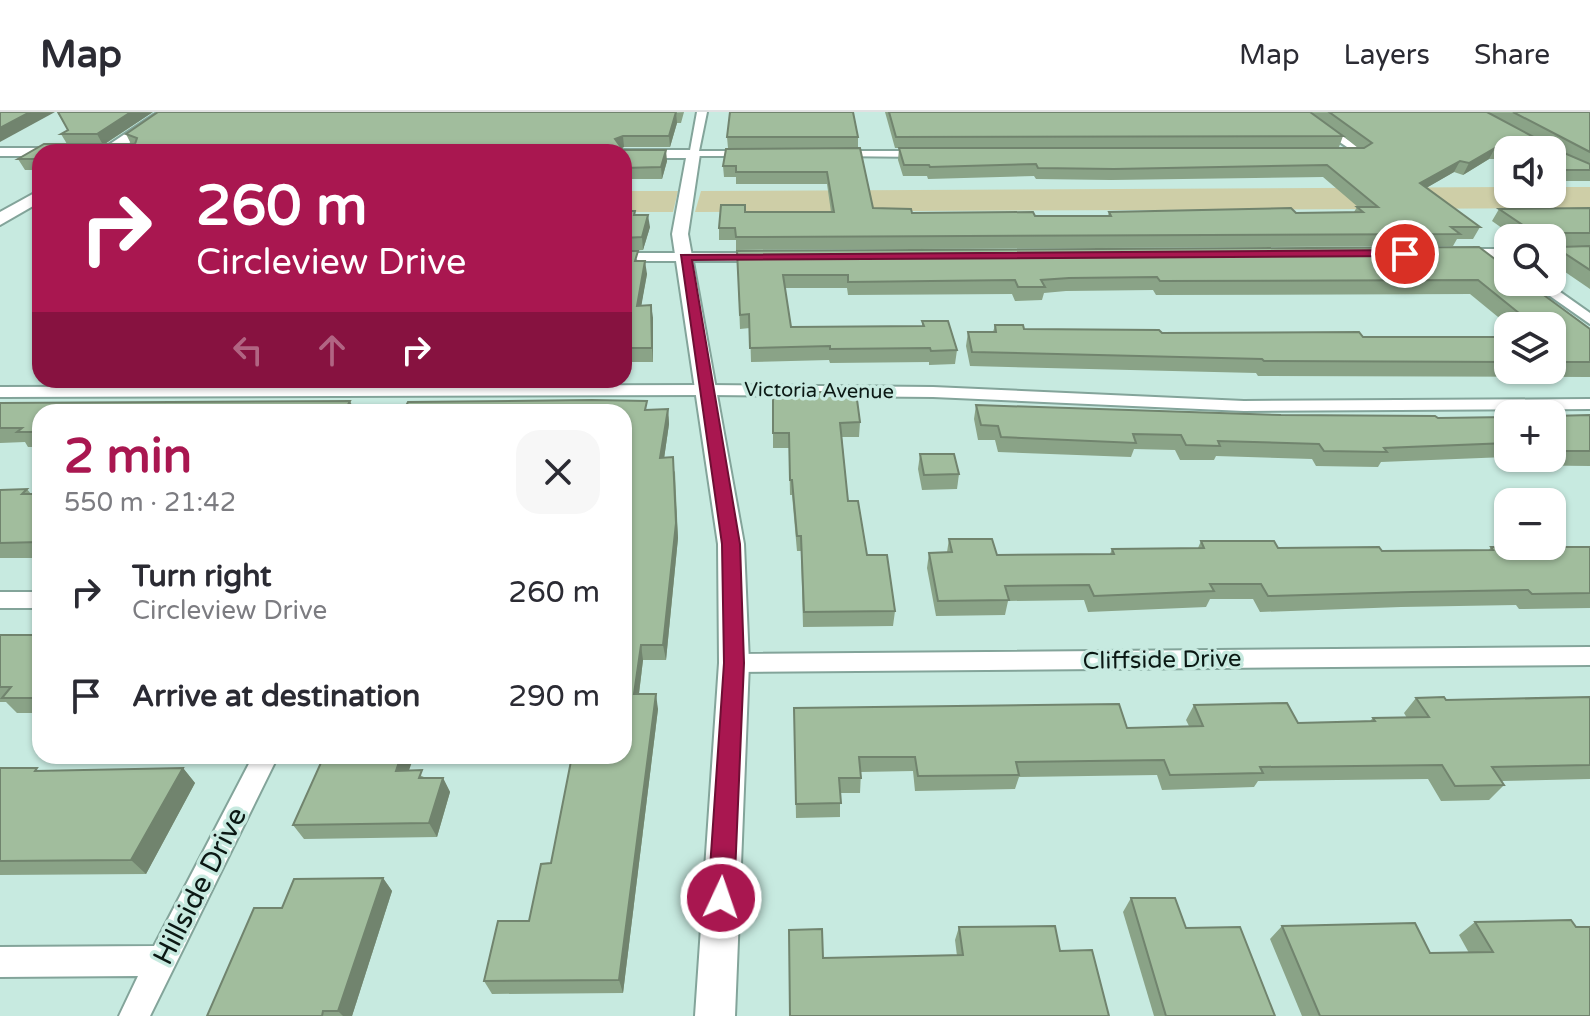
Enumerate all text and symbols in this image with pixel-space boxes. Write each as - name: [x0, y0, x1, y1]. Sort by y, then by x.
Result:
- text: Map: [40, 32, 122, 78]
- text: Map: [1239, 38, 1300, 72]
- text: Layers: [1344, 38, 1430, 72]
- text: Share: [1474, 38, 1550, 72]
- map controls: [1494, 136, 1566, 560]
- button: sound: [1494, 136, 1566, 208]
- text: 260 m: [196, 173, 367, 240]
- icon: right: [64, 176, 168, 280]
- pin: [1371, 220, 1439, 288]
- button: search: [1494, 224, 1566, 296]
- icon: arrive: [1383, 232, 1427, 276]
- text: Circleview Drive: [196, 241, 466, 284]
- button: layers: [1494, 312, 1566, 384]
- icon: left: [226, 328, 270, 372]
- icon: ahead: [310, 328, 354, 372]
- icon: right: [394, 328, 438, 372]
- street label: Victoria Avenue: [744, 378, 894, 404]
- button: +: [1494, 400, 1566, 472]
- text: 2 min: [64, 428, 192, 486]
- button: close: [516, 430, 600, 514]
- text: 550 m · 21:42: [64, 487, 236, 518]
- button: −: [1494, 488, 1566, 560]
- text: Turn right: [132, 558, 272, 595]
- icon: right: [64, 570, 108, 614]
- text: 260 m: [508, 574, 600, 611]
- text: Circleview Drive: [132, 595, 327, 626]
- street label: Cliffside Drive: [1082, 644, 1242, 676]
- icon: arrive: [64, 674, 108, 718]
- text: Arrive at destination: [132, 678, 420, 715]
- text: 290 m: [508, 678, 600, 715]
- street label: Hillside Drive: [146, 802, 254, 970]
- position arrow: [679, 856, 763, 940]

